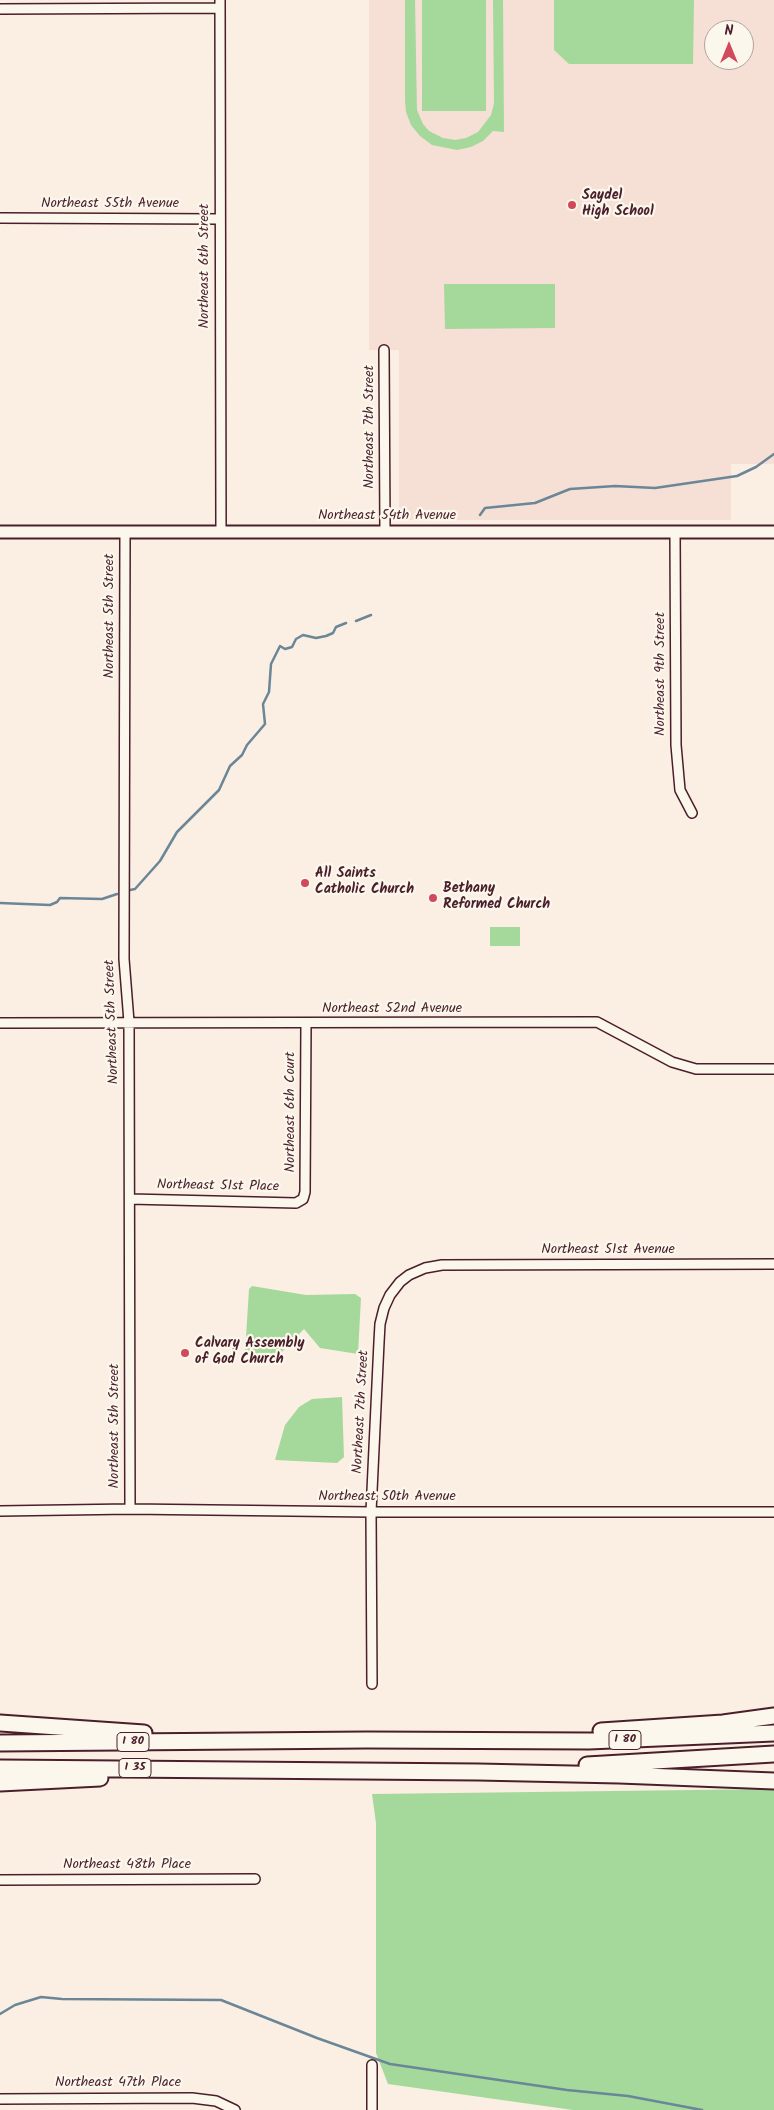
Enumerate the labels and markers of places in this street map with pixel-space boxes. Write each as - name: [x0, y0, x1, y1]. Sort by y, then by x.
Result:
- place label: Saydel High School: [582, 189, 654, 222]
- marker: Saydel High School: [566, 199, 578, 211]
- place label: All Saints Catholic Church: [315, 867, 414, 900]
- marker: All Saints Catholic Church: [299, 877, 311, 889]
- place label: Bethany Reformed Church: [443, 882, 550, 914]
- marker: Bethany Reformed Church: [427, 892, 439, 904]
- place label: Calvary Assembly of God Church: [195, 1337, 304, 1370]
- marker: Calvary Assembly of God Church: [179, 1347, 191, 1359]

